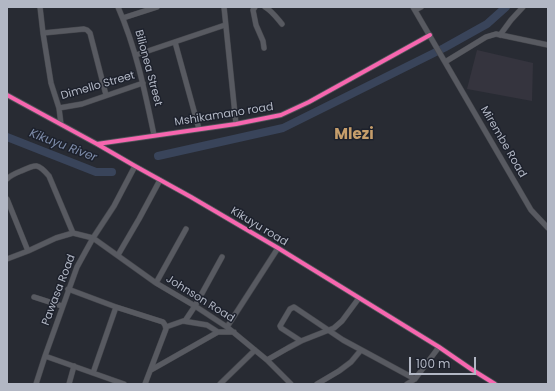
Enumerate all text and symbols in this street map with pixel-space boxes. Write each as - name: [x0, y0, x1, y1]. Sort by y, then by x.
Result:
- street label: Bilionea Street: [131, 28, 165, 108]
- street label: Dimello Street: [60, 69, 136, 103]
- street label: Mshikamano road: [174, 101, 274, 129]
- street label: Mirembe Road: [477, 104, 529, 180]
- district label: Mlezi: [334, 126, 374, 144]
- water label: Kikuyu River: [27, 127, 99, 165]
- street label: Kikuyu road: [228, 205, 290, 249]
- street label: Pawasa Road: [39, 253, 79, 327]
- street label: Johnson Road: [163, 273, 237, 325]
- scale bar: [411, 349, 478, 375]
- text: 100 m: [416, 355, 450, 372]

